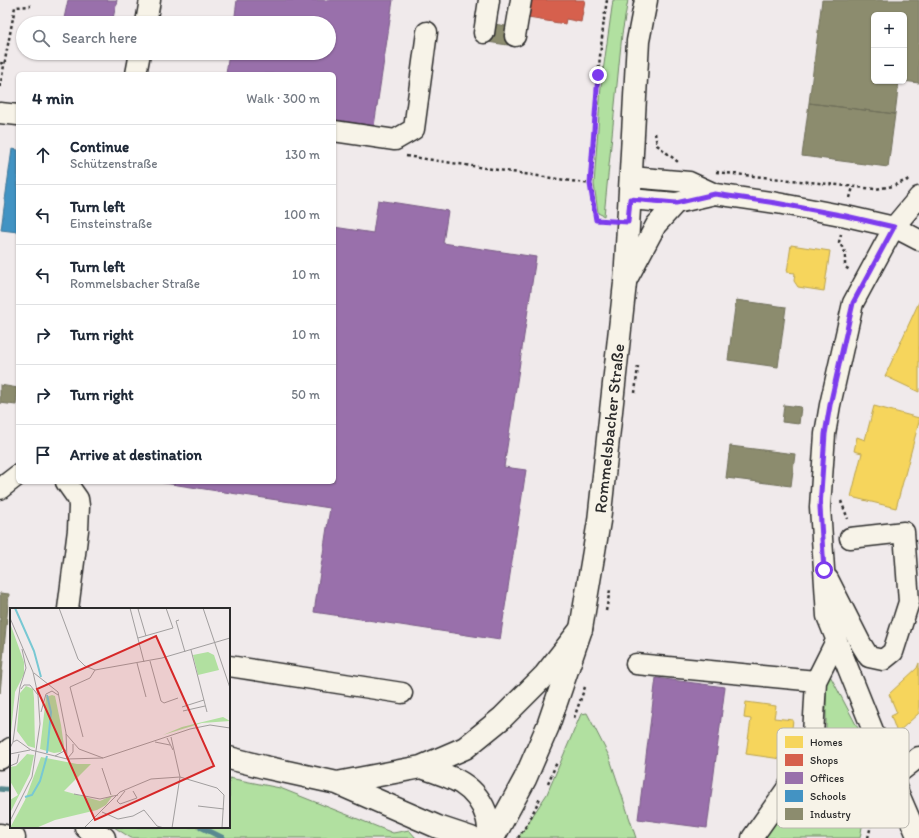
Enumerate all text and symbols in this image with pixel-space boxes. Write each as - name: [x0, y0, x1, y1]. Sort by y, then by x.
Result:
- map controls: [871, 12, 907, 84]
- button: +: [871, 12, 907, 48]
- search box: [16, 16, 336, 60]
- icon: search: [30, 27, 52, 49]
- text: Search here: [62, 29, 137, 47]
- button: −: [871, 48, 907, 84]
- route end: [589, 66, 607, 84]
- text: 4 min: [32, 88, 74, 108]
- text: Walk · 300 m: [246, 91, 320, 106]
- text: Continue: [70, 138, 129, 156]
- icon: ahead: [32, 144, 54, 166]
- text: 130 m: [285, 147, 320, 162]
- text: Schützenstraße: [70, 156, 158, 171]
- text: Turn left: [70, 198, 125, 216]
- icon: left: [32, 204, 54, 226]
- text: 100 m: [284, 207, 320, 222]
- text: Einsteinstraße: [70, 216, 152, 231]
- text: Turn left: [70, 258, 125, 276]
- icon: left: [32, 264, 54, 286]
- text: 10 m: [292, 267, 320, 282]
- text: Rommelsbacher Straße: [70, 276, 200, 291]
- icon: right: [32, 324, 54, 346]
- text: Turn right: [70, 326, 134, 344]
- text: 10 m: [292, 327, 320, 342]
- street label: Rommelsbacher Straße: [590, 343, 628, 514]
- icon: right: [32, 384, 54, 406]
- text: Turn right: [70, 386, 134, 404]
- text: 50 m: [291, 387, 320, 402]
- icon: arrive: [32, 444, 54, 466]
- text: Arrive at destination: [70, 446, 202, 464]
- route start: [815, 561, 833, 579]
- inset map: [10, 608, 230, 828]
- legend: [777, 728, 909, 828]
- text: Homes: [810, 736, 843, 749]
- text: Shops: [810, 754, 838, 767]
- text: Offices: [810, 772, 844, 785]
- text: Schools: [810, 790, 846, 803]
- text: Industry: [810, 808, 852, 821]

